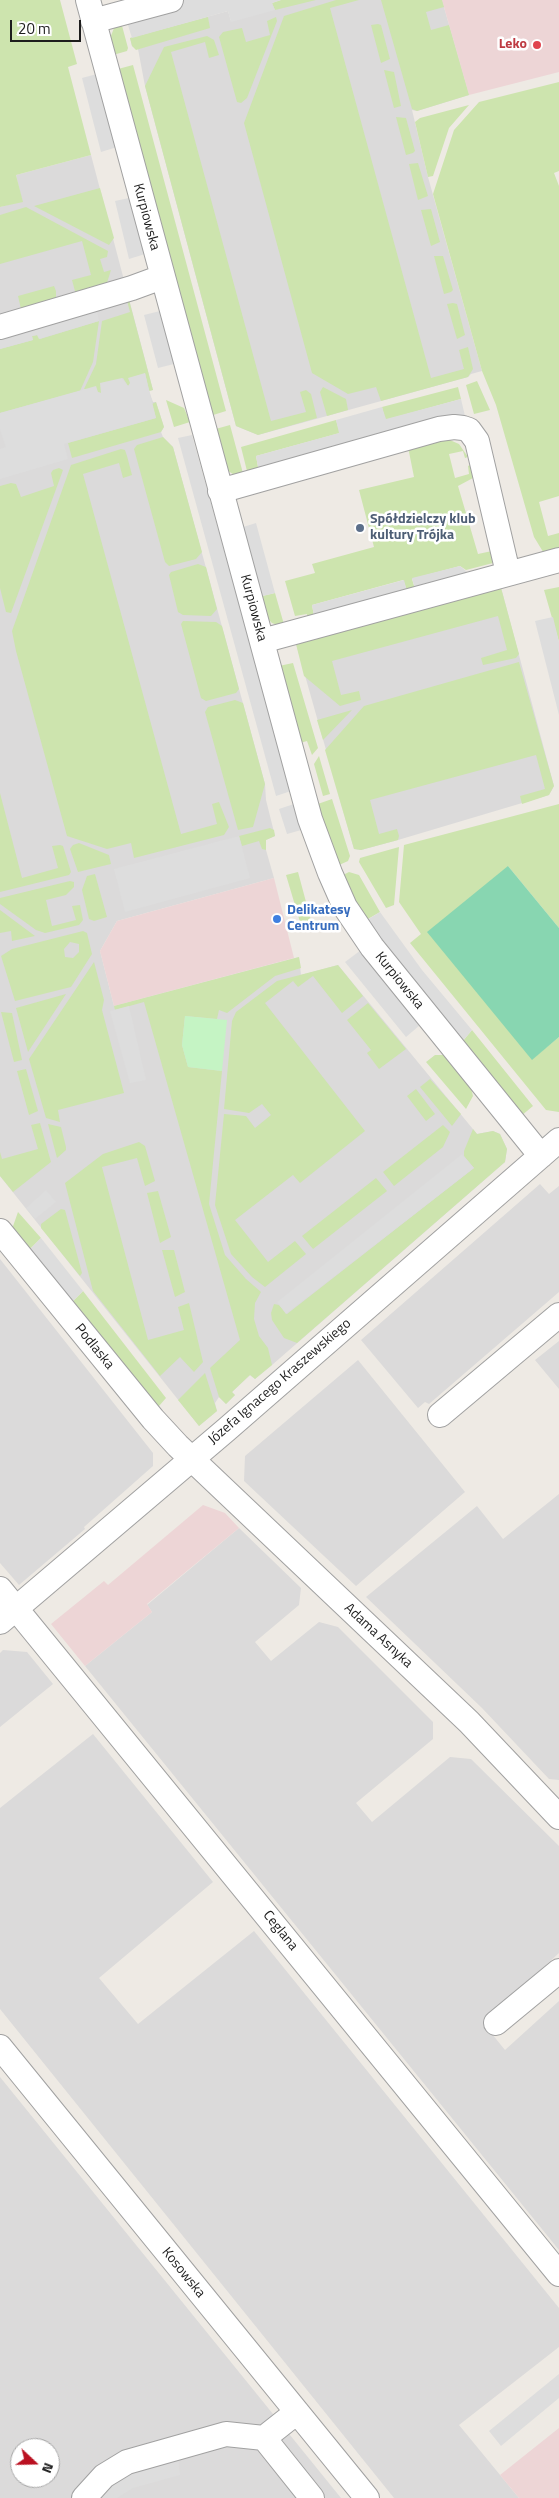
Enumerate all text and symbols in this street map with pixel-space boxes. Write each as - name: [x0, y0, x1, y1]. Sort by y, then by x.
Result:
- scale bar: [12, 10, 84, 42]
- text: 20 m: [18, 17, 51, 40]
- place label: Leko: [499, 37, 527, 53]
- marker: Leko: [531, 39, 543, 51]
- street label: Kurpiowska: [129, 182, 163, 252]
- place label: Spółdzielczy klub kultury Trójka: [370, 512, 476, 544]
- marker: Spółdzielczy klub kultury Trójka: [354, 522, 366, 534]
- street label: Kurpiowska: [236, 573, 270, 643]
- place label: Delikatesy Centrum: [287, 903, 351, 936]
- marker: Delikatesy Centrum: [271, 913, 283, 925]
- street label: Kurpiowska: [371, 949, 427, 1013]
- street label: Józefa Ignacego Kraszewskiego: [205, 1315, 355, 1449]
- street label: Podlaska: [71, 1321, 117, 1373]
- street label: Adama Asnyka: [340, 1600, 416, 1672]
- street label: Ceglana: [259, 1908, 301, 1954]
- street label: Kosowska: [158, 2244, 208, 2302]
- north arrow: [10, 2438, 60, 2488]
- text: N: [37, 2460, 60, 2476]

